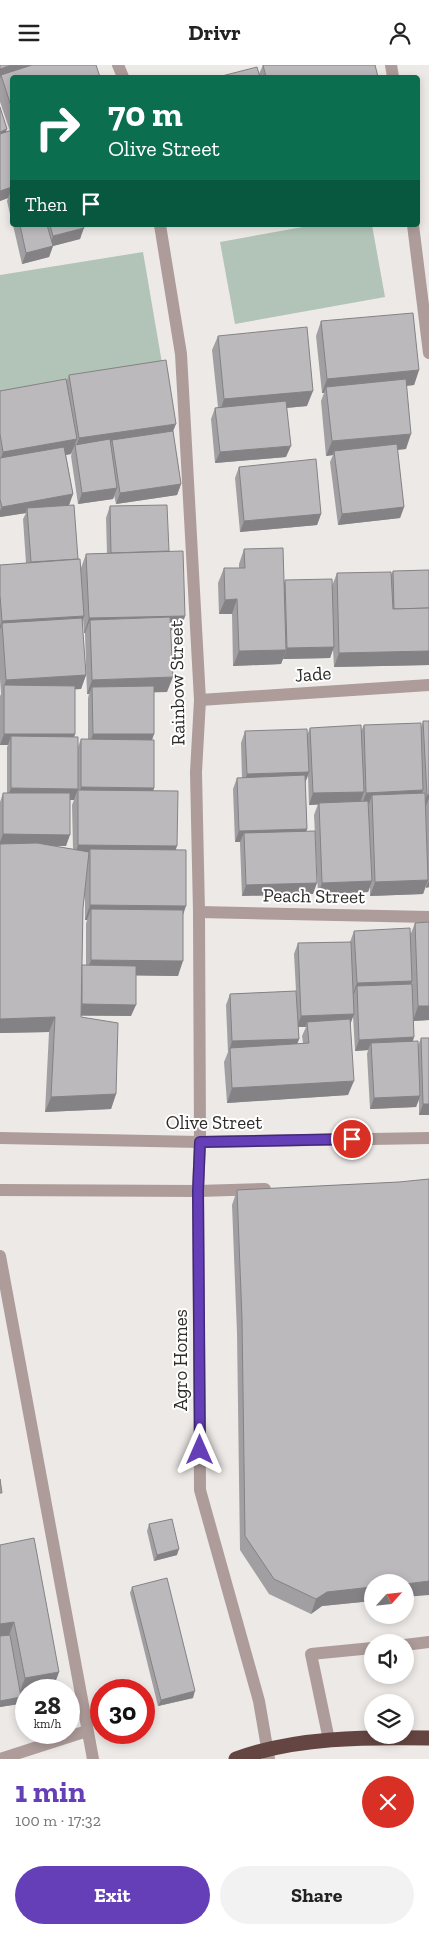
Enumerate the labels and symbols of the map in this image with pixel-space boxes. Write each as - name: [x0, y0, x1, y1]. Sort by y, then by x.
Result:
- street label: Rainbow Street: [164, 620, 190, 746]
- street label: Jade: [294, 661, 332, 687]
- street label: Peach Street: [263, 884, 365, 908]
- street label: Olive Street: [166, 1111, 262, 1134]
- pin: [331, 1118, 373, 1160]
- street label: Agro Homes: [169, 1309, 192, 1411]
- position arrow: [173, 1423, 225, 1475]
- north arrow: [364, 1574, 414, 1624]
- speed limit sign: 30: [90, 1679, 155, 1744]

